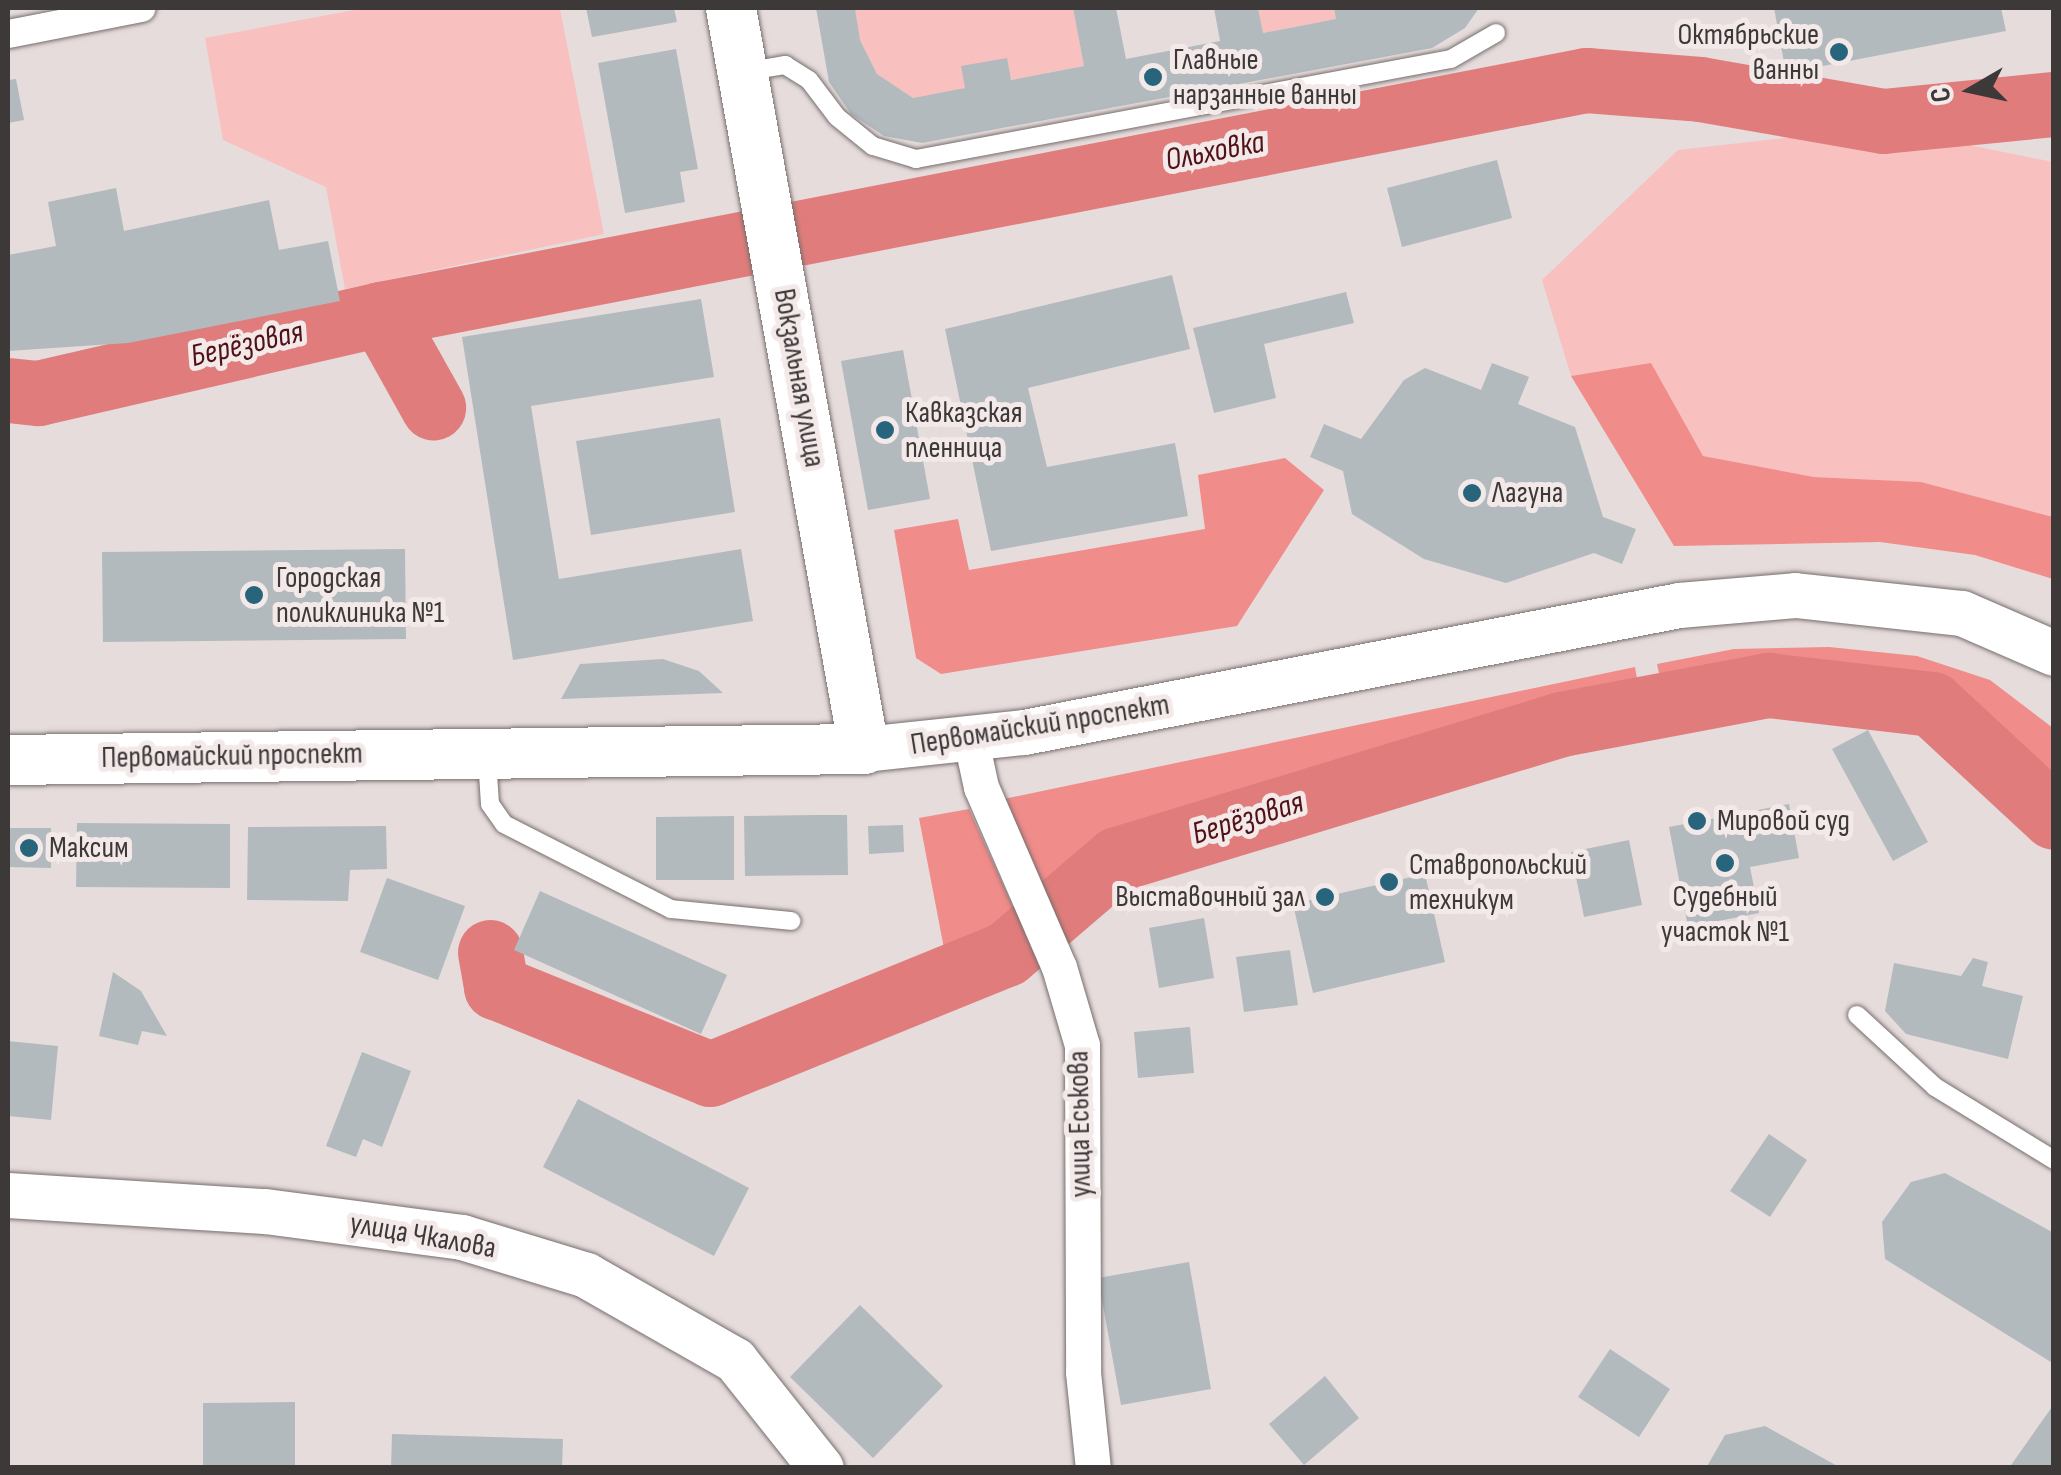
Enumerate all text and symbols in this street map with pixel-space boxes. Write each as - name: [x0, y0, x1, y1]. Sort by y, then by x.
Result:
- place label: Октябрьские ванны: [1678, 17, 1819, 88]
- north arrow: [1921, 40, 2021, 140]
- marker: Октябрьские ванны: [1828, 41, 1850, 63]
- place label: Главные нарзанные ванны: [1173, 42, 1357, 112]
- marker: Главные нарзанные ванны: [1142, 66, 1164, 88]
- text: С: [1923, 85, 1958, 104]
- water label: Ольховка: [1162, 124, 1268, 180]
- street label: Вокзальная улица: [766, 286, 832, 470]
- water label: Берёзовая: [187, 313, 307, 377]
- place label: Кавказская пленница: [905, 395, 1023, 466]
- marker: Кавказская пленница: [874, 419, 896, 441]
- place label: Лагуна: [1492, 475, 1563, 511]
- marker: Лагуна: [1461, 482, 1483, 504]
- place label: Городская поликлиника №1: [276, 560, 444, 630]
- marker: Городская поликлиника №1: [241, 582, 267, 608]
- street label: Первомайский проспект: [908, 687, 1172, 763]
- street label: Первомайский проспект: [101, 736, 363, 776]
- water label: Берёзовая: [1188, 784, 1308, 854]
- place label: Мировой суд: [1717, 803, 1850, 839]
- marker: Мировой суд: [1686, 810, 1708, 832]
- place label: Максим: [49, 830, 129, 866]
- marker: Максим: [18, 837, 40, 859]
- place label: Ставропольский техникум: [1409, 847, 1587, 918]
- marker: Судебный участок №1: [1714, 852, 1736, 874]
- marker: Ставропольский техникум: [1378, 871, 1400, 893]
- place label: Выставочный зал: [1115, 879, 1305, 915]
- place label: Судебный участок №1: [1661, 879, 1789, 950]
- marker: Выставочный зал: [1314, 886, 1336, 908]
- street label: улица Еськова: [1061, 1050, 1099, 1198]
- street label: улица Чкалова: [347, 1205, 499, 1267]

